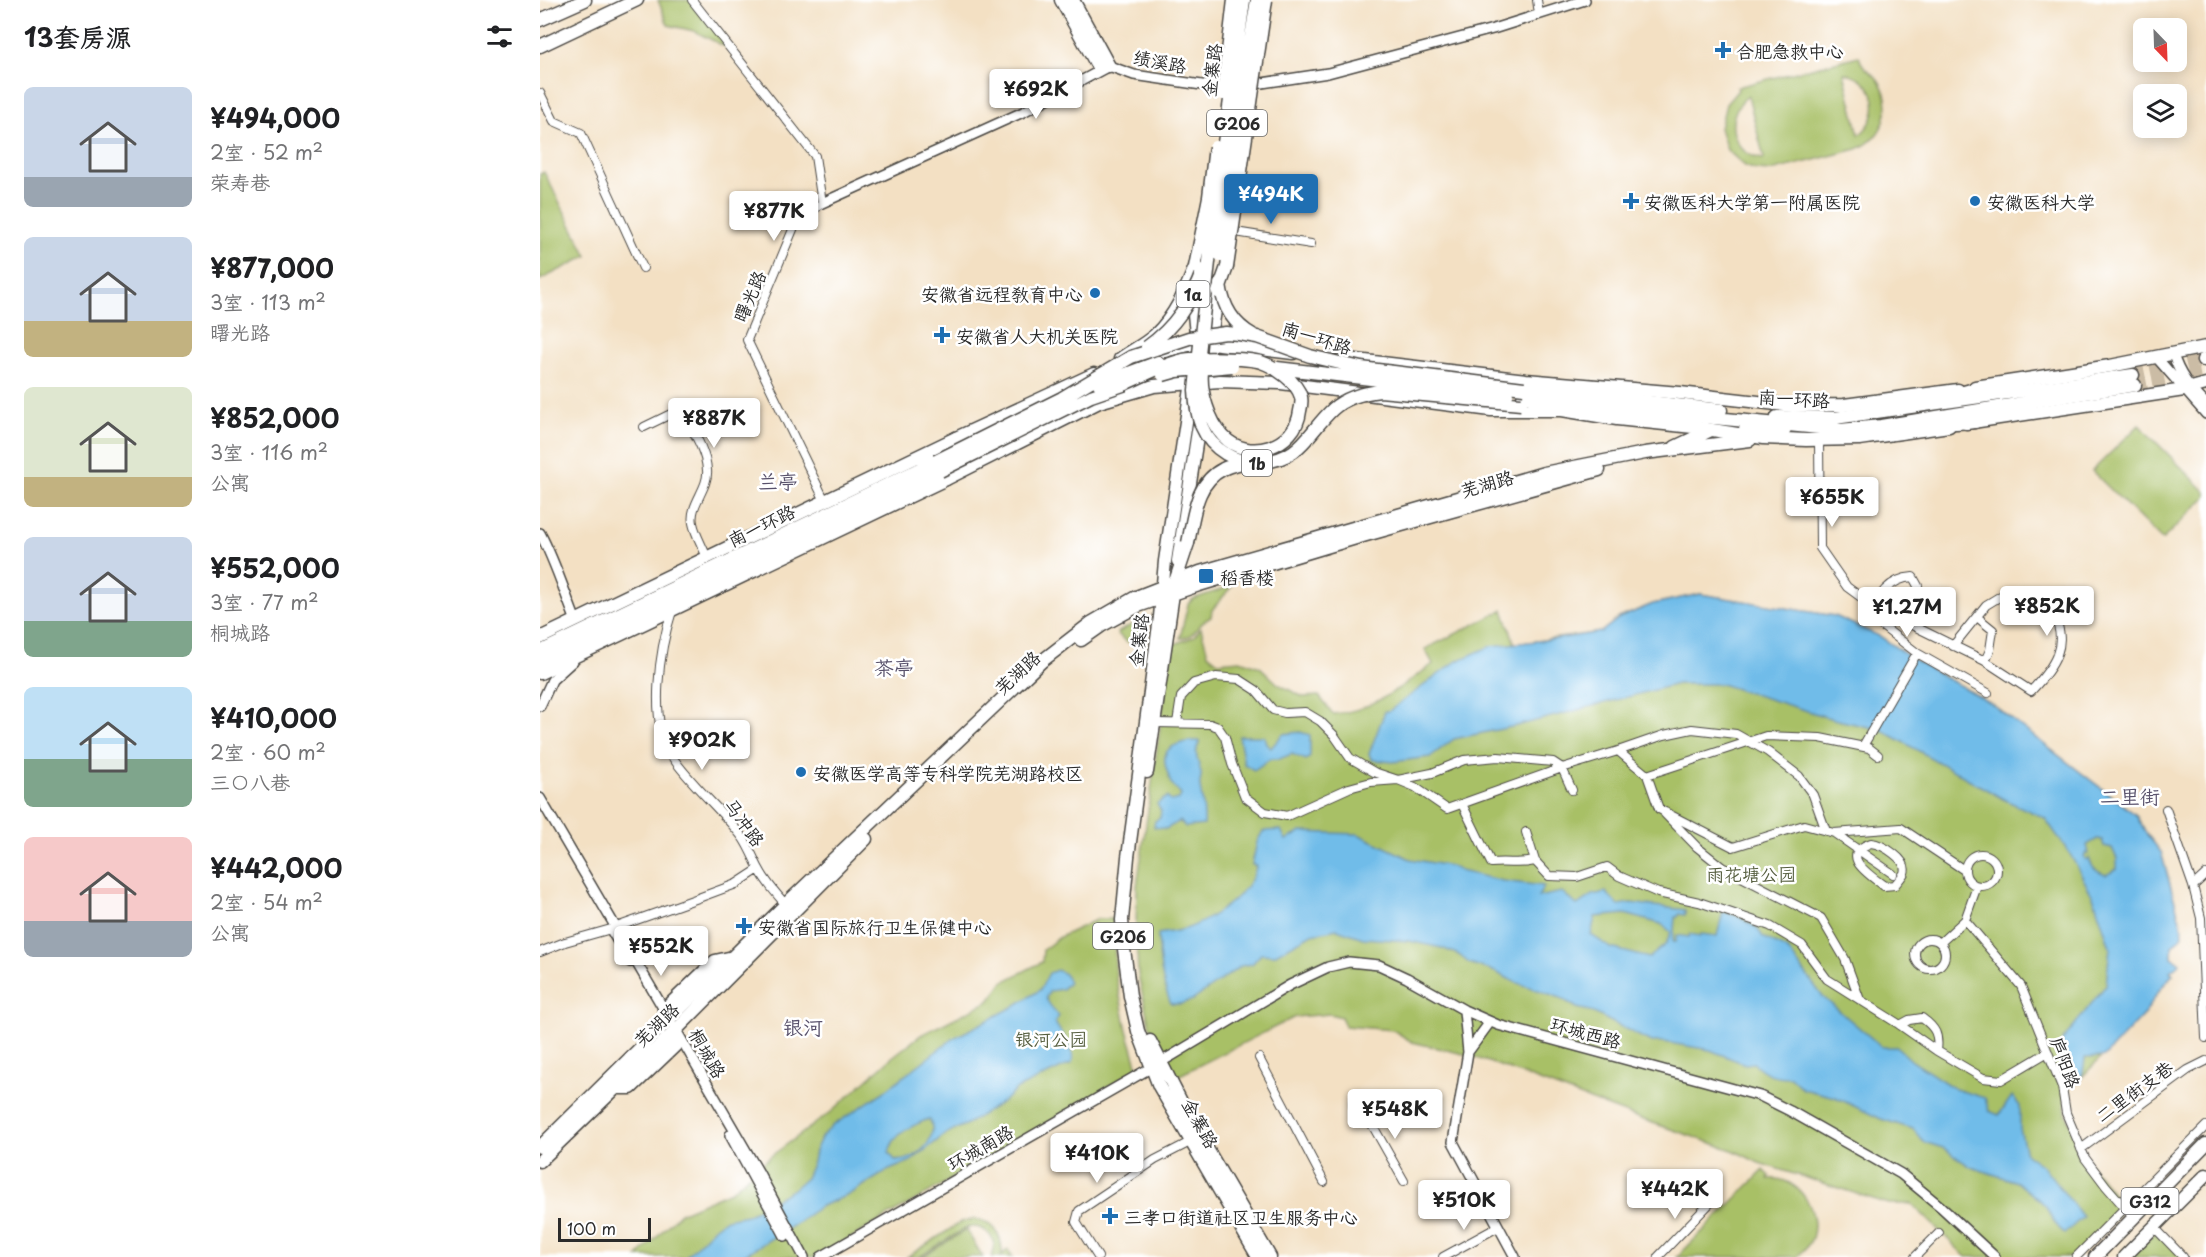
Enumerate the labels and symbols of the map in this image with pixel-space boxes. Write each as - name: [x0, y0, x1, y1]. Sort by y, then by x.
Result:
- north arrow: [2133, 18, 2187, 72]
- place label: 合肥急救中心: [1736, 37, 1844, 64]
- marker: 合肥急救中心: [1714, 41, 1732, 59]
- street label: 金寨路: [1194, 42, 1228, 98]
- street label: 绩溪路: [1131, 43, 1189, 79]
- pin: ¥692K: [994, 69, 1078, 120]
- road number: G206: [1207, 110, 1267, 136]
- pin: ¥494K: [1229, 174, 1313, 225]
- place label: 安徽医科大学第一附属医院: [1644, 188, 1860, 215]
- place label: 安徽医科大学: [1987, 188, 2095, 215]
- pin: ¥877K: [732, 191, 816, 242]
- marker: 安徽医科大学第一附属医院: [1622, 192, 1640, 210]
- marker: 安徽医科大学: [1968, 194, 1982, 208]
- street label: 曙光路: [726, 266, 772, 326]
- place label: 安徽省远程教育中心: [921, 280, 1083, 307]
- road number: 1a: [1176, 281, 1210, 307]
- marker: 安徽省远程教育中心: [1088, 286, 1102, 300]
- street label: 南一环路: [1279, 314, 1355, 360]
- place label: 安徽省人大机关医院: [956, 322, 1118, 349]
- marker: 安徽省人大机关医院: [933, 326, 951, 344]
- street label: 南一环路: [1757, 383, 1831, 413]
- pin: ¥887K: [672, 398, 756, 449]
- road number: 1b: [1242, 450, 1272, 476]
- street label: 芜湖路: [1457, 463, 1517, 503]
- district label: 兰亭: [758, 466, 798, 496]
- pin: ¥655K: [1790, 477, 1874, 528]
- street label: 南一环路: [723, 497, 799, 553]
- place label: 稻香楼: [1220, 563, 1274, 590]
- marker: 稻香楼: [1197, 567, 1215, 585]
- pin: ¥852K: [2005, 586, 2089, 637]
- pin: ¥1.27M: [1858, 587, 1956, 638]
- street label: 金寨路: [1121, 612, 1155, 668]
- street label: 芜湖路: [988, 644, 1046, 700]
- district label: 茶亭: [874, 652, 914, 682]
- pin: ¥902K: [660, 720, 744, 771]
- place label: 安徽医学高等专科学院芜湖路校区: [813, 759, 1083, 786]
- marker: 安徽医学高等专科学院芜湖路校区: [794, 765, 808, 779]
- district label: 二里街: [2100, 781, 2160, 811]
- street label: 马冲路: [718, 792, 772, 852]
- park label: 雨花塘公园: [1706, 860, 1796, 887]
- place label: 安徽省国际旅行卫生保健中心: [758, 913, 992, 940]
- marker: 安徽省国际旅行卫生保健中心: [735, 917, 753, 935]
- road number: G206: [1093, 923, 1153, 949]
- pin: ¥552K: [619, 926, 703, 977]
- street label: 芜湖路: [627, 996, 685, 1052]
- street label: 环城西路: [1548, 1010, 1624, 1054]
- district label: 银河: [783, 1012, 823, 1042]
- street label: 桐城路: [683, 1023, 733, 1083]
- park label: 银河公园: [1015, 1025, 1087, 1052]
- street label: 庐阳路: [2044, 1032, 2088, 1092]
- street label: 二里街支巷: [2090, 1054, 2178, 1128]
- pin: ¥548K: [1353, 1089, 1437, 1140]
- street label: 金寨路: [1176, 1093, 1226, 1153]
- street label: 环城南路: [942, 1117, 1018, 1177]
- pin: ¥410K: [1055, 1133, 1139, 1184]
- pin: ¥442K: [1633, 1169, 1717, 1220]
- pin: ¥510K: [1422, 1180, 1506, 1231]
- road number: G312: [2122, 1188, 2178, 1214]
- place label: 三孝口街道社区卫生服务中心: [1124, 1203, 1358, 1230]
- marker: 三孝口街道社区卫生服务中心: [1101, 1207, 1119, 1225]
- scale bar: [558, 1215, 651, 1242]

